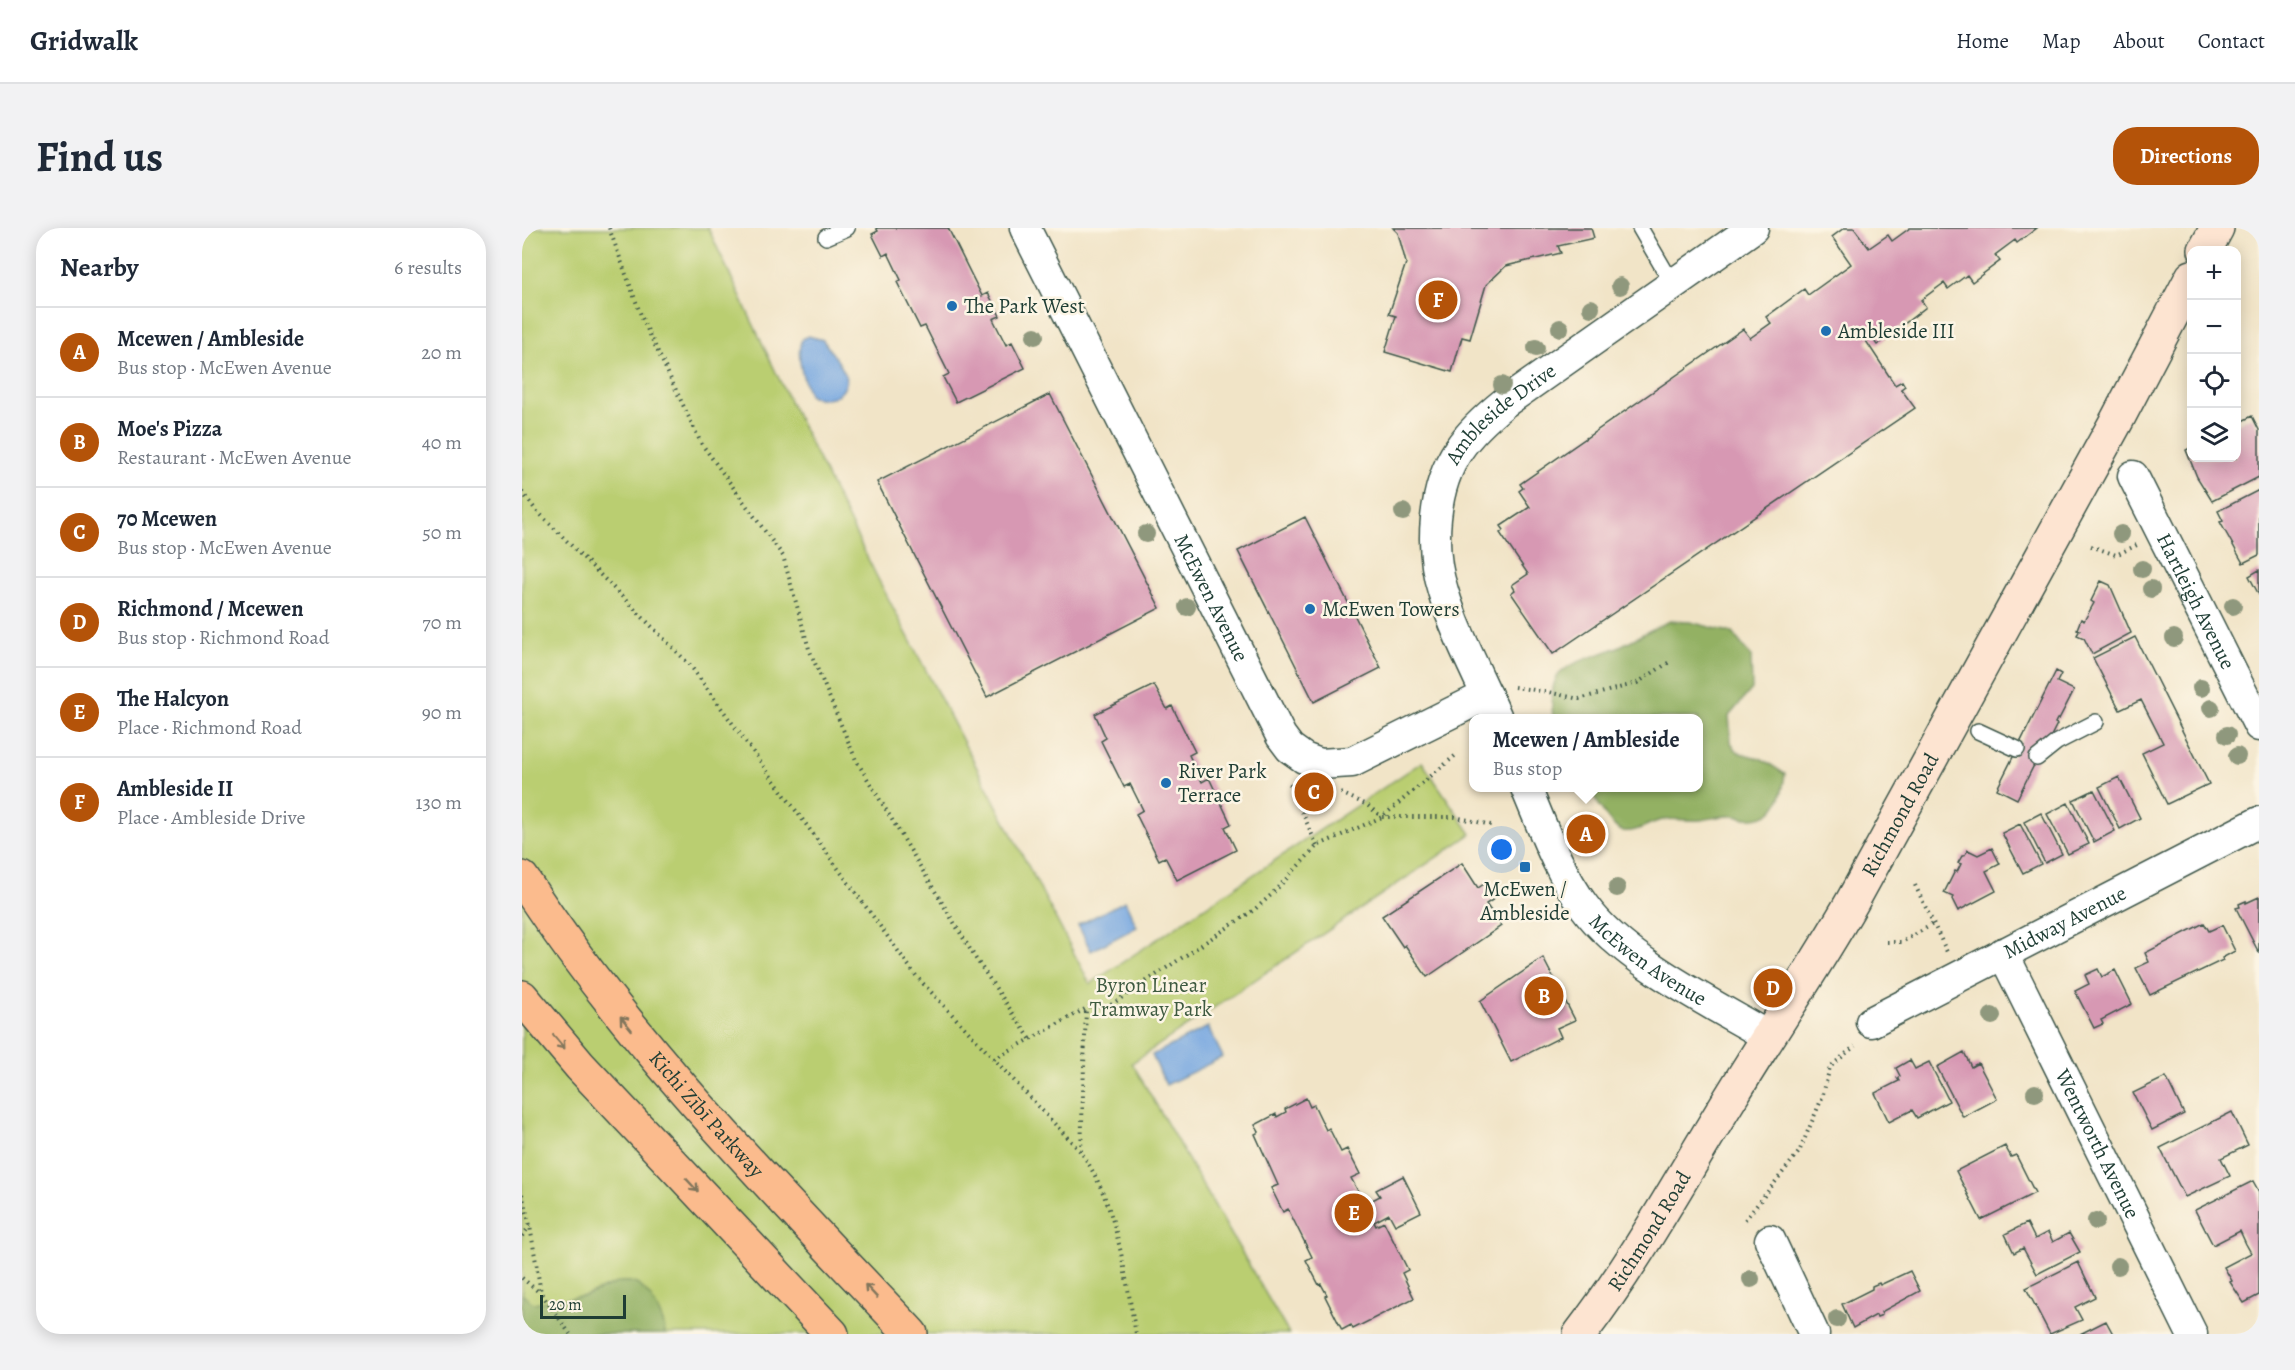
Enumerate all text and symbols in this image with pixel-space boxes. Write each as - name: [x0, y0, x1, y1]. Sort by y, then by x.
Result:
- text: Gridwalk: [30, 22, 138, 60]
- text: Home: [1956, 27, 2009, 55]
- text: Map: [2042, 27, 2080, 55]
- text: About: [2113, 27, 2165, 55]
- text: Contact: [2198, 27, 2265, 55]
- button: Directions: [2113, 127, 2259, 185]
- text: Find us: [36, 128, 163, 185]
- map controls: [2187, 246, 2241, 462]
- button: +: [2187, 246, 2241, 300]
- text: Nearby: [60, 250, 139, 285]
- text: 6 results: [394, 254, 462, 281]
- pin: F: [1418, 278, 1458, 322]
- place label: The Park West: [964, 292, 1085, 320]
- marker: The Park West: [945, 299, 959, 313]
- button: −: [2187, 300, 2241, 354]
- place label: Ambleside III: [1837, 317, 1954, 345]
- text: Mcewen / Ambleside: [117, 324, 304, 354]
- marker: Ambleside III: [1819, 324, 1833, 338]
- text: A: [73, 339, 86, 366]
- text: 20 m: [421, 339, 462, 366]
- text: Bus stop · McEwen Avenue: [117, 354, 332, 381]
- button: locate: [2187, 354, 2241, 408]
- street label: Ambleside Drive: [1438, 357, 1562, 470]
- button: layers: [2187, 408, 2241, 462]
- text: Moe's Pizza: [117, 414, 222, 444]
- text: B: [73, 429, 86, 456]
- text: 40 m: [422, 429, 462, 456]
- text: Restaurant · McEwen Avenue: [117, 444, 351, 471]
- text: 70 Mcewen: [117, 504, 217, 534]
- text: C: [73, 519, 86, 546]
- text: 50 m: [422, 519, 462, 546]
- street label: Hartleigh Avenue: [2150, 528, 2242, 674]
- street label: McEwen Avenue: [1167, 529, 1255, 666]
- text: Bus stop · McEwen Avenue: [117, 534, 332, 561]
- text: Richmond / Mcewen: [117, 594, 304, 624]
- place label: McEwen Towers: [1322, 595, 1460, 623]
- marker: McEwen Towers: [1303, 602, 1317, 616]
- text: D: [73, 609, 86, 636]
- text: 70 m: [422, 609, 462, 636]
- text: Bus stop · Richmond Road: [117, 624, 330, 651]
- text: The Halcyon: [117, 684, 229, 714]
- text: E: [74, 699, 85, 726]
- text: 90 m: [422, 699, 462, 726]
- text: Place · Richmond Road: [117, 714, 302, 741]
- popup: [1469, 714, 1703, 792]
- text: Mcewen / Ambleside: [1492, 725, 1680, 755]
- street label: Richmond Road: [1854, 747, 1946, 882]
- text: Bus stop: [1492, 755, 1562, 782]
- place label: River Park Terrace: [1178, 757, 1267, 809]
- pin: C: [1294, 770, 1334, 814]
- text: Ambleside II: [117, 774, 233, 804]
- marker: River Park Terrace: [1159, 776, 1173, 790]
- text: F: [74, 789, 85, 816]
- text: 130 m: [416, 789, 462, 816]
- text: Place · Ambleside Drive: [117, 804, 305, 831]
- pin: A: [1566, 812, 1606, 856]
- your location: [1487, 835, 1516, 864]
- marker: McEwen / Ambleside: [1518, 860, 1532, 874]
- place label: McEwen / Ambleside: [1479, 875, 1570, 927]
- street label: Midway Avenue: [1998, 879, 2131, 965]
- street label: McEwen Avenue: [1583, 908, 1712, 1012]
- pin: D: [1754, 966, 1792, 1011]
- park label: Byron Linear Tramway Park: [1090, 971, 1213, 1023]
- pin: B: [1524, 974, 1564, 1018]
- one-way arrow: [620, 1015, 633, 1031]
- one-way arrow: [553, 1034, 566, 1050]
- street label: Kichi Zībī Parkway: [643, 1045, 771, 1184]
- street label: Wentworth Avenue: [2048, 1063, 2147, 1223]
- street label: Richmond Road: [1601, 1165, 1698, 1297]
- one-way arrow: [684, 1178, 699, 1193]
- pin: E: [1334, 1190, 1374, 1236]
- one-way arrow: [863, 1284, 878, 1299]
- scale bar: [540, 1292, 626, 1320]
- text: 20 m: [549, 1294, 582, 1316]

